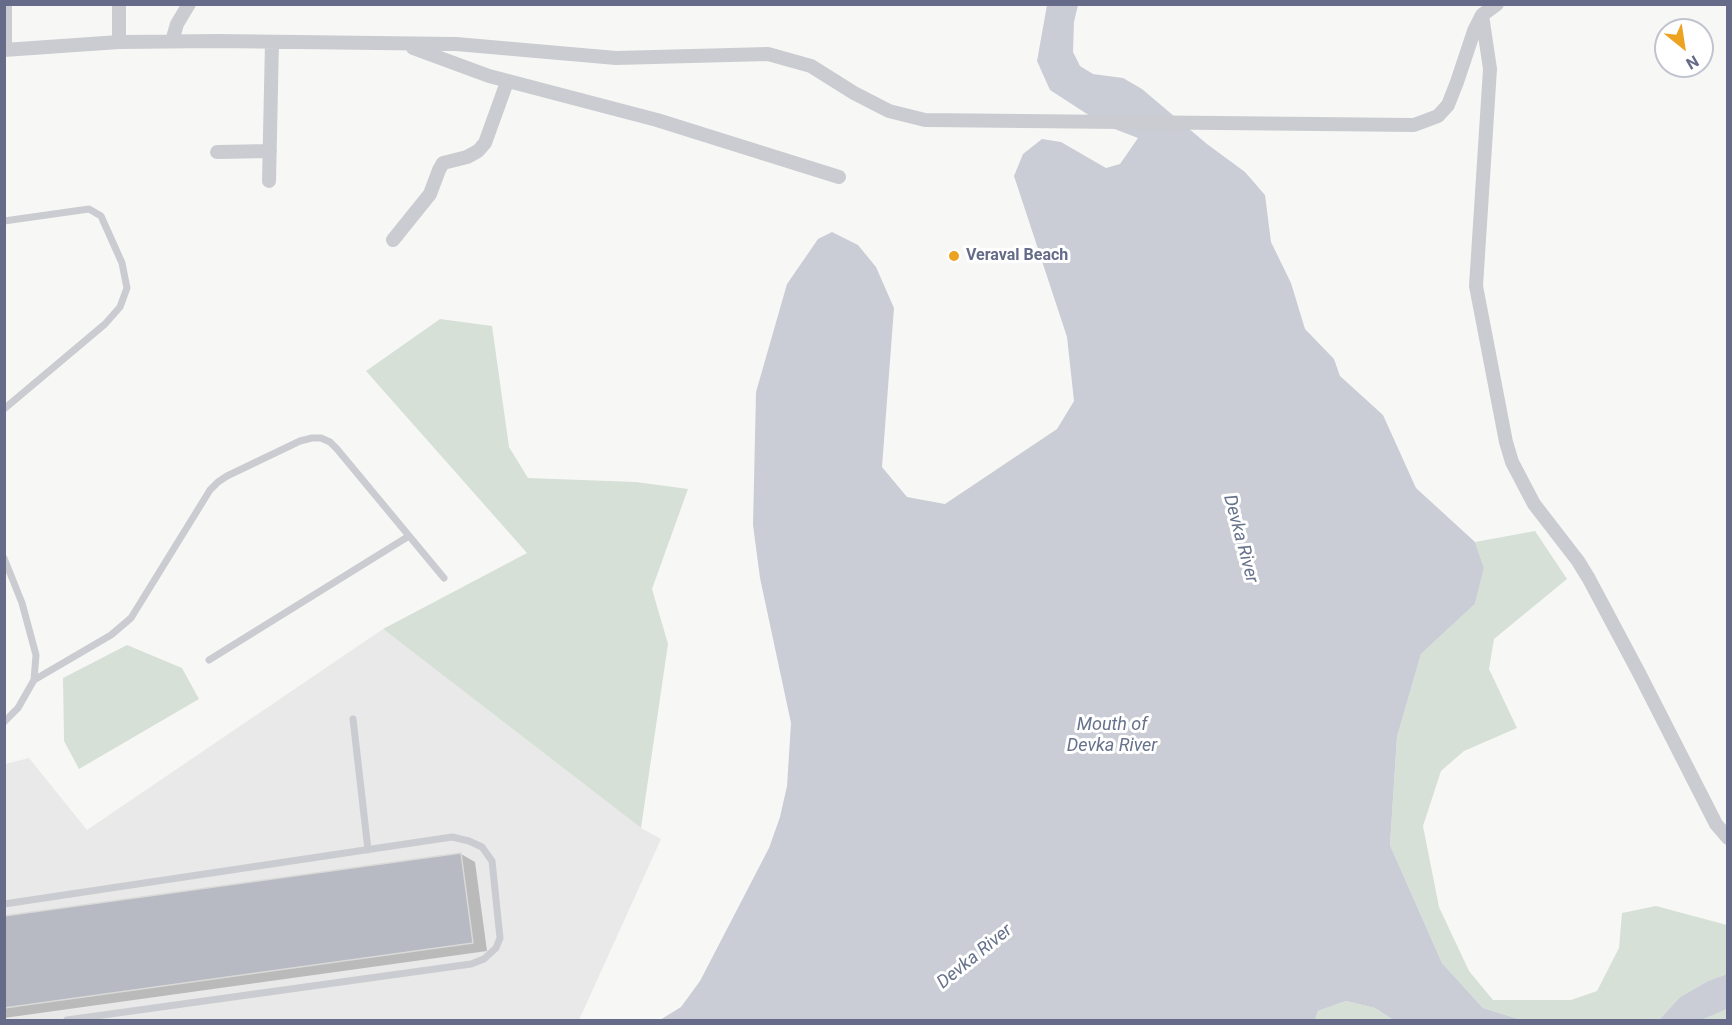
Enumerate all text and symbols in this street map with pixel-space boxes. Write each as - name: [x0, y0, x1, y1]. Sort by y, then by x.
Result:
- north arrow: [1654, 18, 1714, 78]
- text: N: [1683, 51, 1702, 73]
- place label: Veraval Beach: [966, 246, 1068, 266]
- marker: Veraval Beach: [947, 249, 961, 263]
- water label: Devka River: [1218, 493, 1262, 585]
- water label: Mouth of Devka River: [1067, 714, 1157, 756]
- water label: Devka River: [933, 920, 1017, 994]

